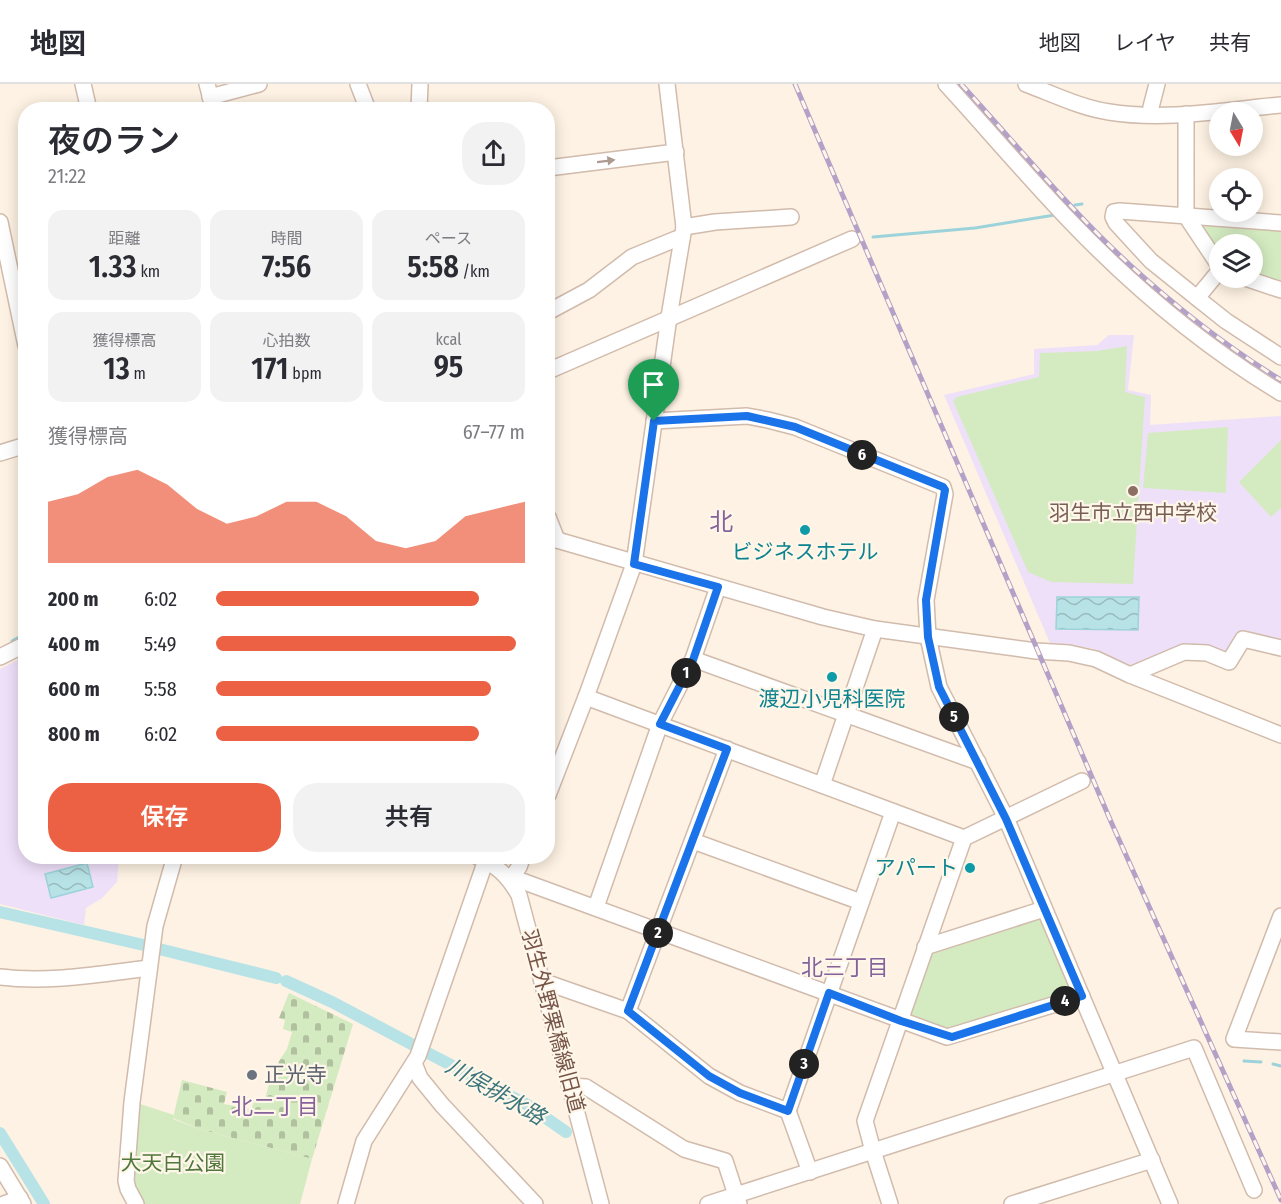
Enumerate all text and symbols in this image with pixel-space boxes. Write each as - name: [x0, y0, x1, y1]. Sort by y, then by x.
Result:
- text: 地図: [30, 27, 86, 60]
- text: 地図: [1039, 30, 1081, 56]
- text: レイヤ: [1114, 30, 1176, 56]
- text: 共有: [1209, 30, 1251, 56]
- north arrow: [1209, 102, 1263, 156]
- map controls: [1209, 102, 1263, 288]
- text: 夜のラン: [48, 121, 180, 161]
- button: share: [462, 122, 525, 185]
- one-way arrow: [596, 156, 615, 166]
- text: 21:22: [48, 164, 86, 188]
- button: locate: [1209, 168, 1263, 222]
- text: 距離: [108, 229, 141, 248]
- text: 時間: [270, 229, 303, 248]
- text: ペース: [425, 229, 472, 248]
- button: layers: [1209, 234, 1263, 288]
- text: 1.33: [89, 249, 137, 285]
- text: 7:56: [262, 249, 311, 285]
- text: 5:58: [407, 249, 459, 285]
- text: km: [137, 262, 160, 281]
- text: /km: [459, 262, 490, 281]
- text: kcal: [436, 330, 461, 349]
- text: 獲得標高: [92, 331, 157, 350]
- text: 心拍数: [262, 331, 311, 350]
- text: 95: [434, 349, 463, 385]
- text: 13: [103, 351, 130, 387]
- text: 171: [251, 351, 289, 387]
- pin: [628, 359, 679, 421]
- text: m: [130, 364, 146, 383]
- text: bpm: [289, 364, 322, 383]
- icon: arrive: [637, 368, 670, 401]
- text: 67–77 m: [463, 420, 525, 444]
- text: 獲得標高: [48, 424, 128, 448]
- pin: 6: [847, 440, 877, 470]
- text: 6: [858, 445, 866, 464]
- marker: 羽生市立西中学校: [1126, 484, 1140, 498]
- place label: 羽生市立西中学校: [1049, 500, 1217, 526]
- district label: 北: [709, 508, 733, 536]
- marker: ビジネスホテル: [798, 523, 812, 537]
- place label: ビジネスホテル: [732, 539, 879, 565]
- text: 200 m: [48, 587, 99, 611]
- text: 6:02: [144, 587, 177, 611]
- text: 400 m: [48, 632, 100, 656]
- text: 5:49: [144, 632, 176, 656]
- pin: 1: [671, 658, 701, 688]
- text: 1: [683, 663, 689, 682]
- marker: 渡辺小児科医院: [825, 670, 839, 684]
- text: 600 m: [48, 677, 100, 701]
- text: 5:58: [144, 677, 177, 701]
- place label: 渡辺小児科医院: [759, 686, 906, 712]
- pin: 5: [939, 702, 969, 732]
- text: 5: [950, 707, 958, 726]
- text: 800 m: [48, 722, 100, 746]
- text: 6:02: [144, 722, 177, 746]
- button: 保存: [48, 783, 281, 852]
- button: 共有: [293, 783, 525, 852]
- place label: アパート: [874, 855, 958, 881]
- marker: アパート: [963, 861, 977, 875]
- pin: 2: [643, 918, 673, 948]
- text: 2: [654, 923, 662, 942]
- street label: 羽生外野栗橋線旧道: [516, 926, 590, 1116]
- district label: 北三丁目: [801, 954, 889, 981]
- pin: 4: [1050, 986, 1080, 1016]
- text: 4: [1061, 991, 1069, 1010]
- pin: 3: [789, 1049, 819, 1079]
- water label: 川俣排水路: [441, 1052, 552, 1132]
- text: 3: [800, 1054, 808, 1073]
- place label: 正光寺: [264, 1062, 327, 1088]
- marker: 正光寺: [245, 1068, 259, 1082]
- district label: 北二丁目: [231, 1093, 319, 1120]
- park label: 大天白公園: [121, 1150, 226, 1176]

